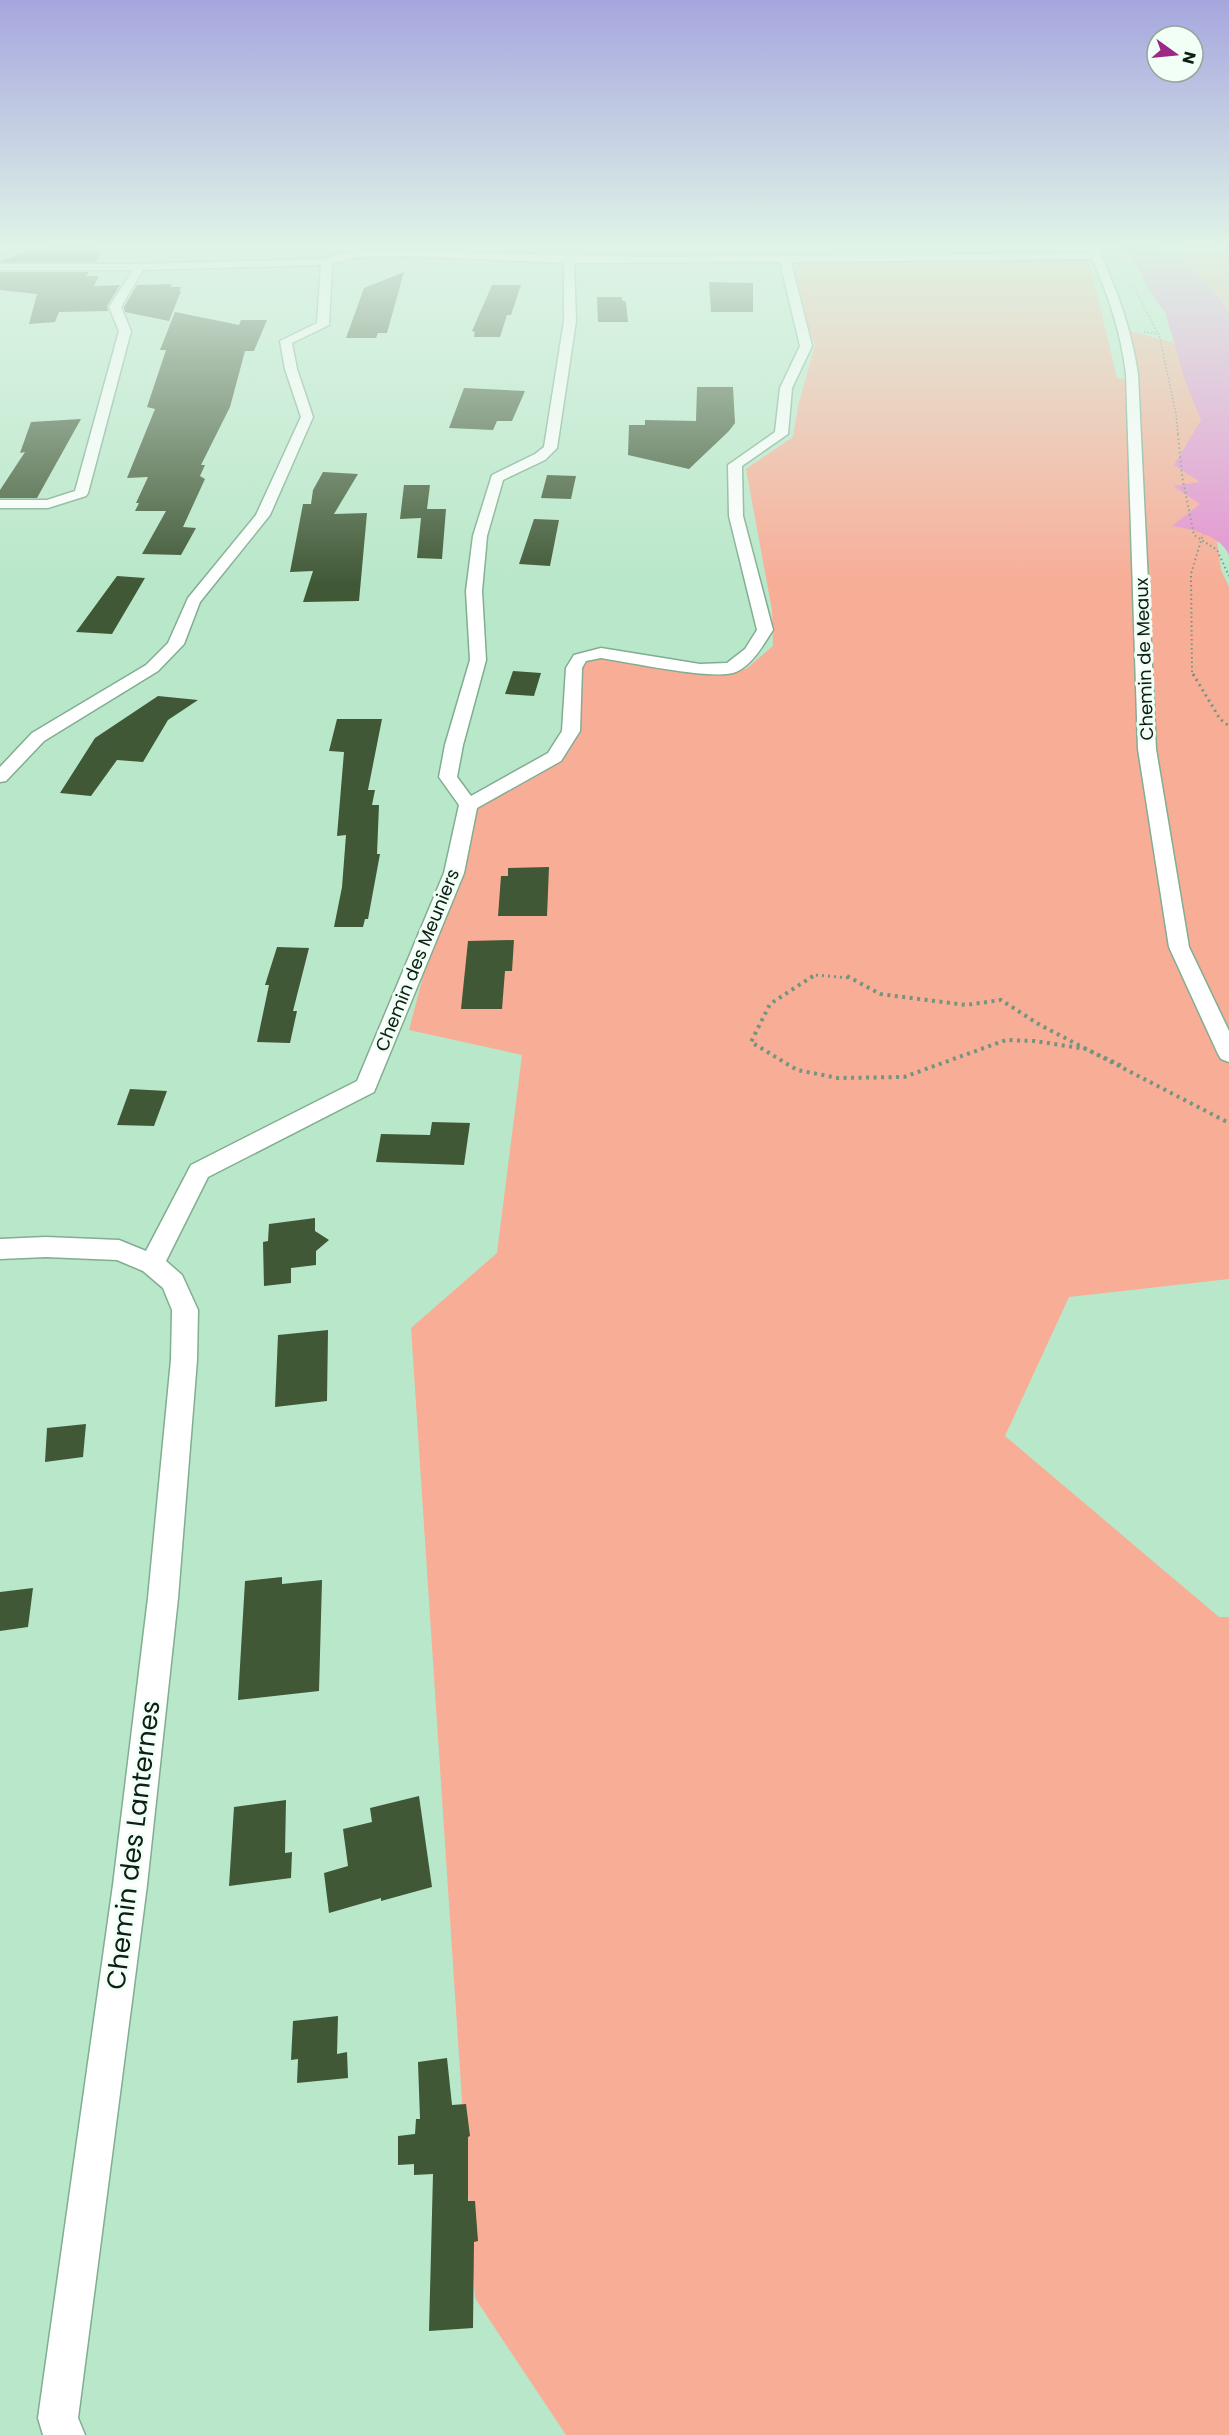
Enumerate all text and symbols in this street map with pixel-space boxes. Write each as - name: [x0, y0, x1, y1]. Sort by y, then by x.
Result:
- north arrow: [1145, 24, 1205, 84]
- text: N: [1176, 49, 1202, 67]
- street label: Chemin de Meaux: [1129, 577, 1159, 741]
- street label: Chemin des Meuniers: [369, 865, 465, 1055]
- street label: Chemin des Lanternes: [97, 1698, 169, 1992]

